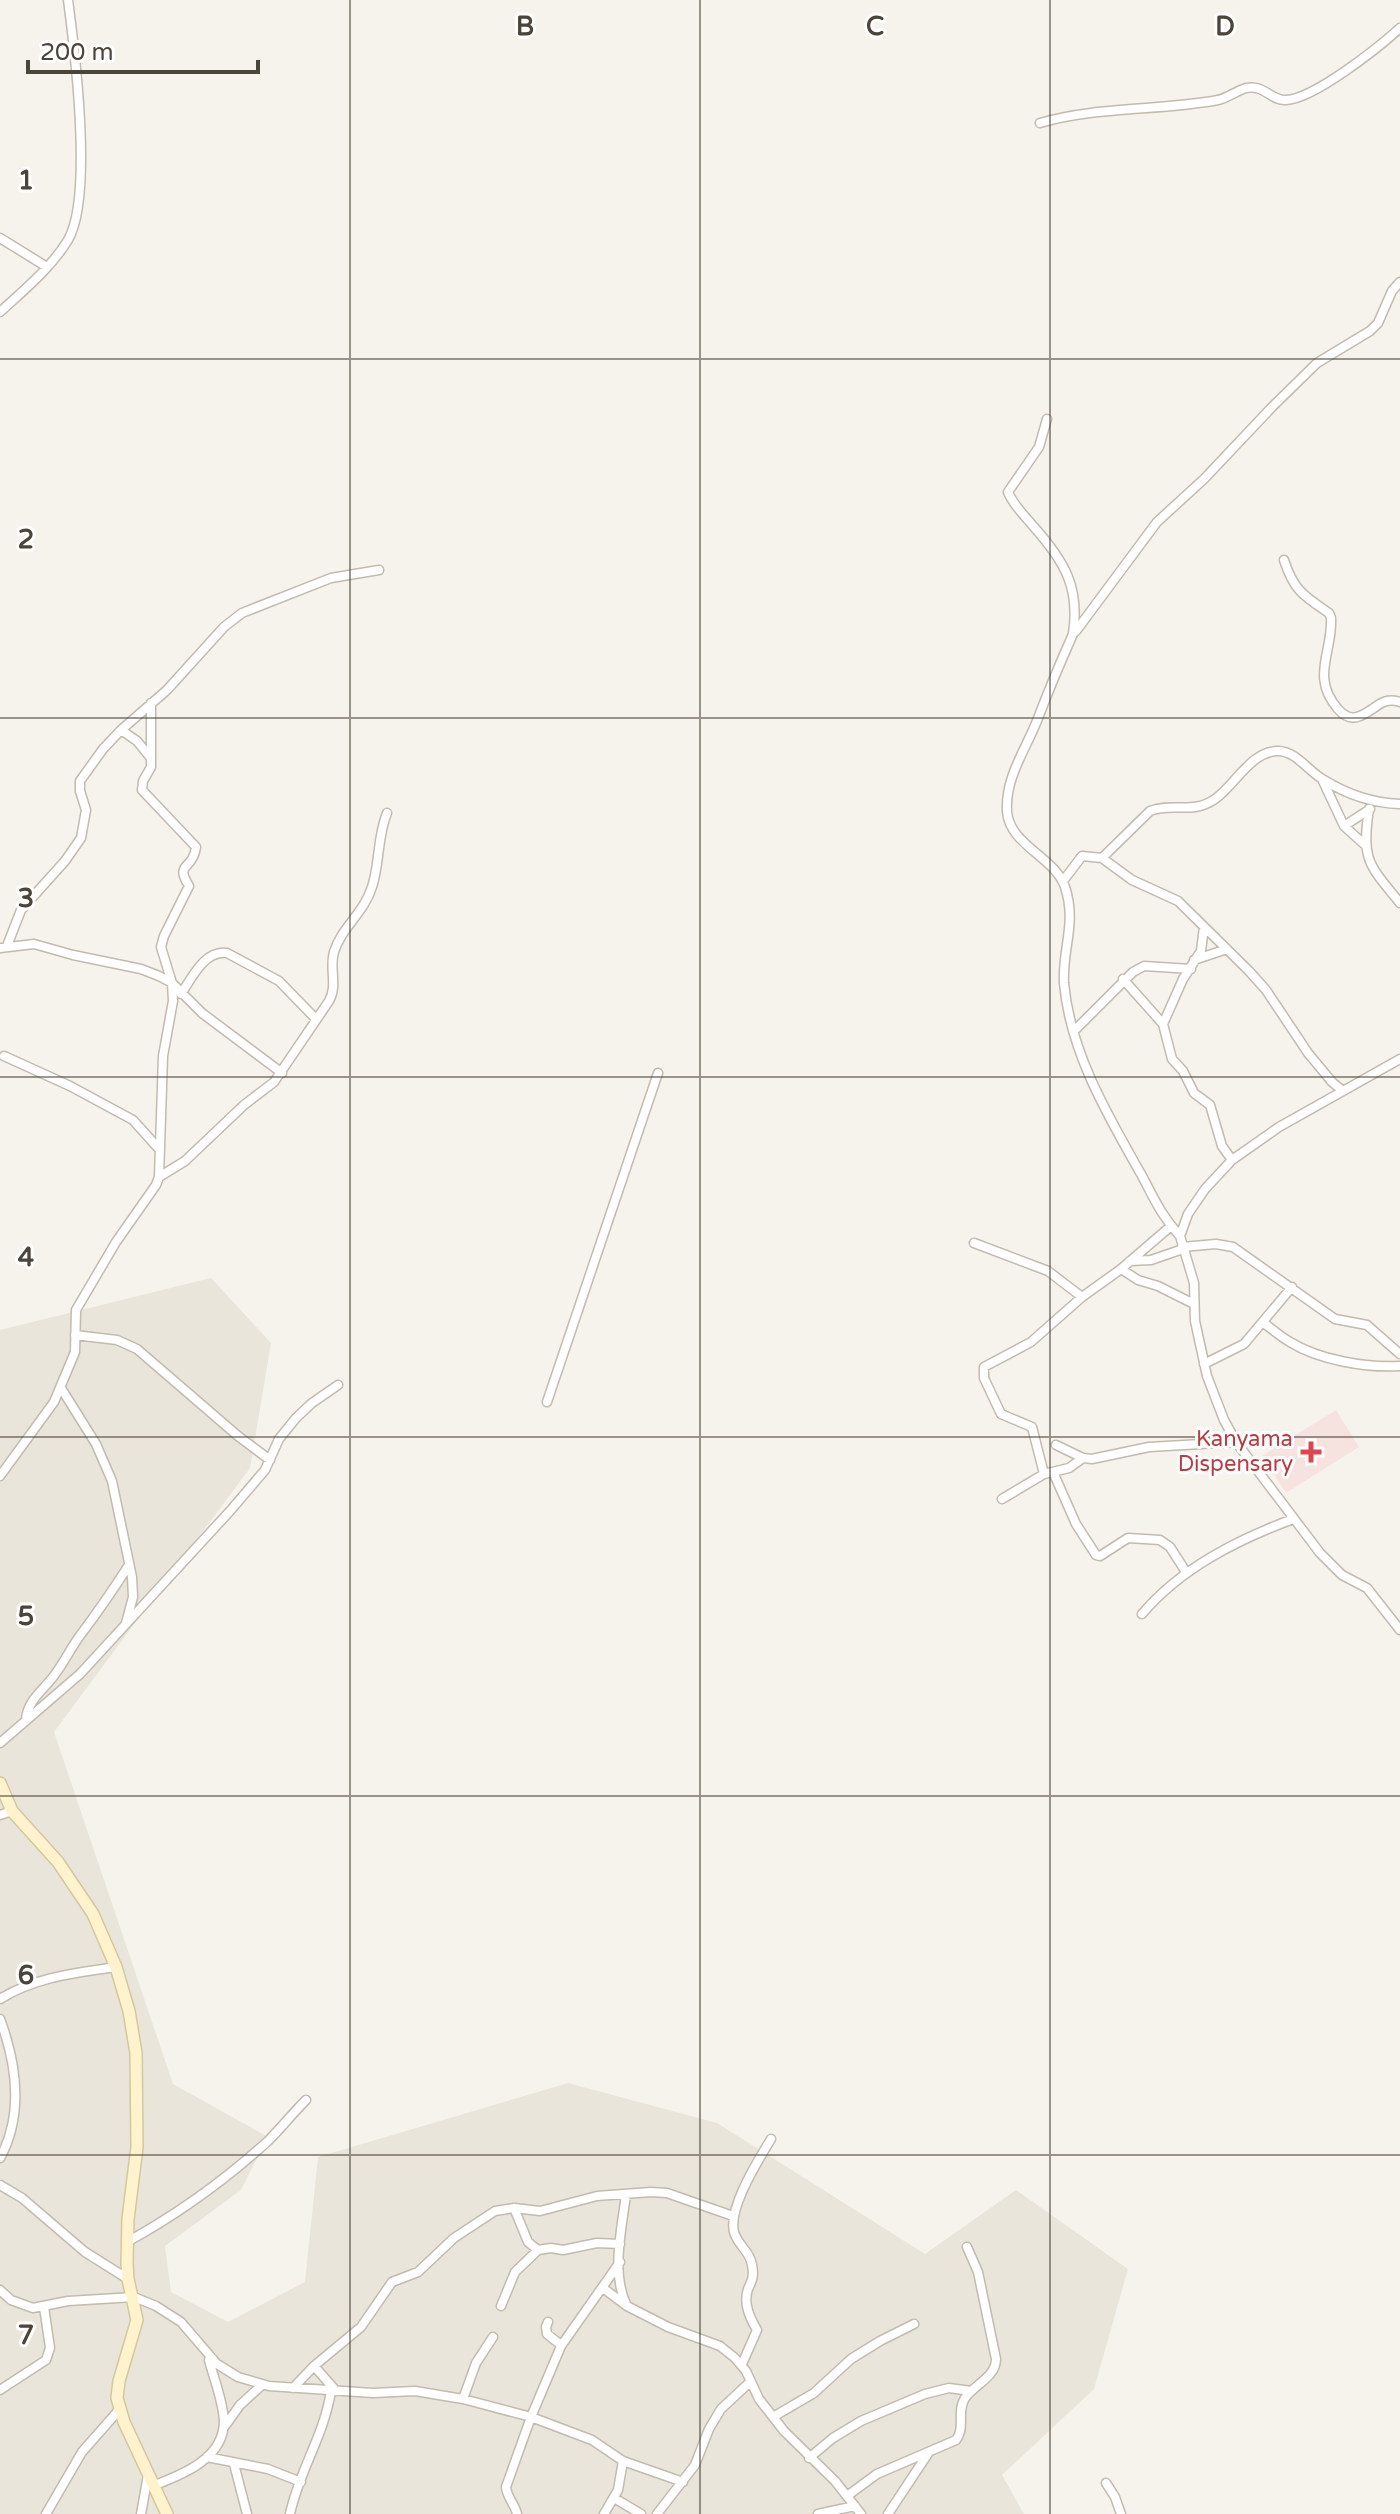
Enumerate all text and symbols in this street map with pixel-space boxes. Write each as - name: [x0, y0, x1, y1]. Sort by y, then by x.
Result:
- text: B: [516, 11, 534, 42]
- text: C: [866, 11, 884, 42]
- text: D: [1215, 11, 1235, 42]
- scale bar: [28, 24, 258, 74]
- text: 200 m: [40, 38, 114, 67]
- text: 1: [18, 165, 34, 196]
- text: 2: [18, 524, 34, 555]
- text: 3: [18, 883, 34, 914]
- text: 4: [18, 1242, 34, 1273]
- place label: Kanyama Dispensary: [1178, 1426, 1293, 1477]
- marker: Kanyama Dispensary: [1300, 1441, 1322, 1463]
- text: 5: [18, 1601, 34, 1632]
- text: 6: [18, 1960, 34, 1991]
- text: 7: [18, 2320, 34, 2351]

